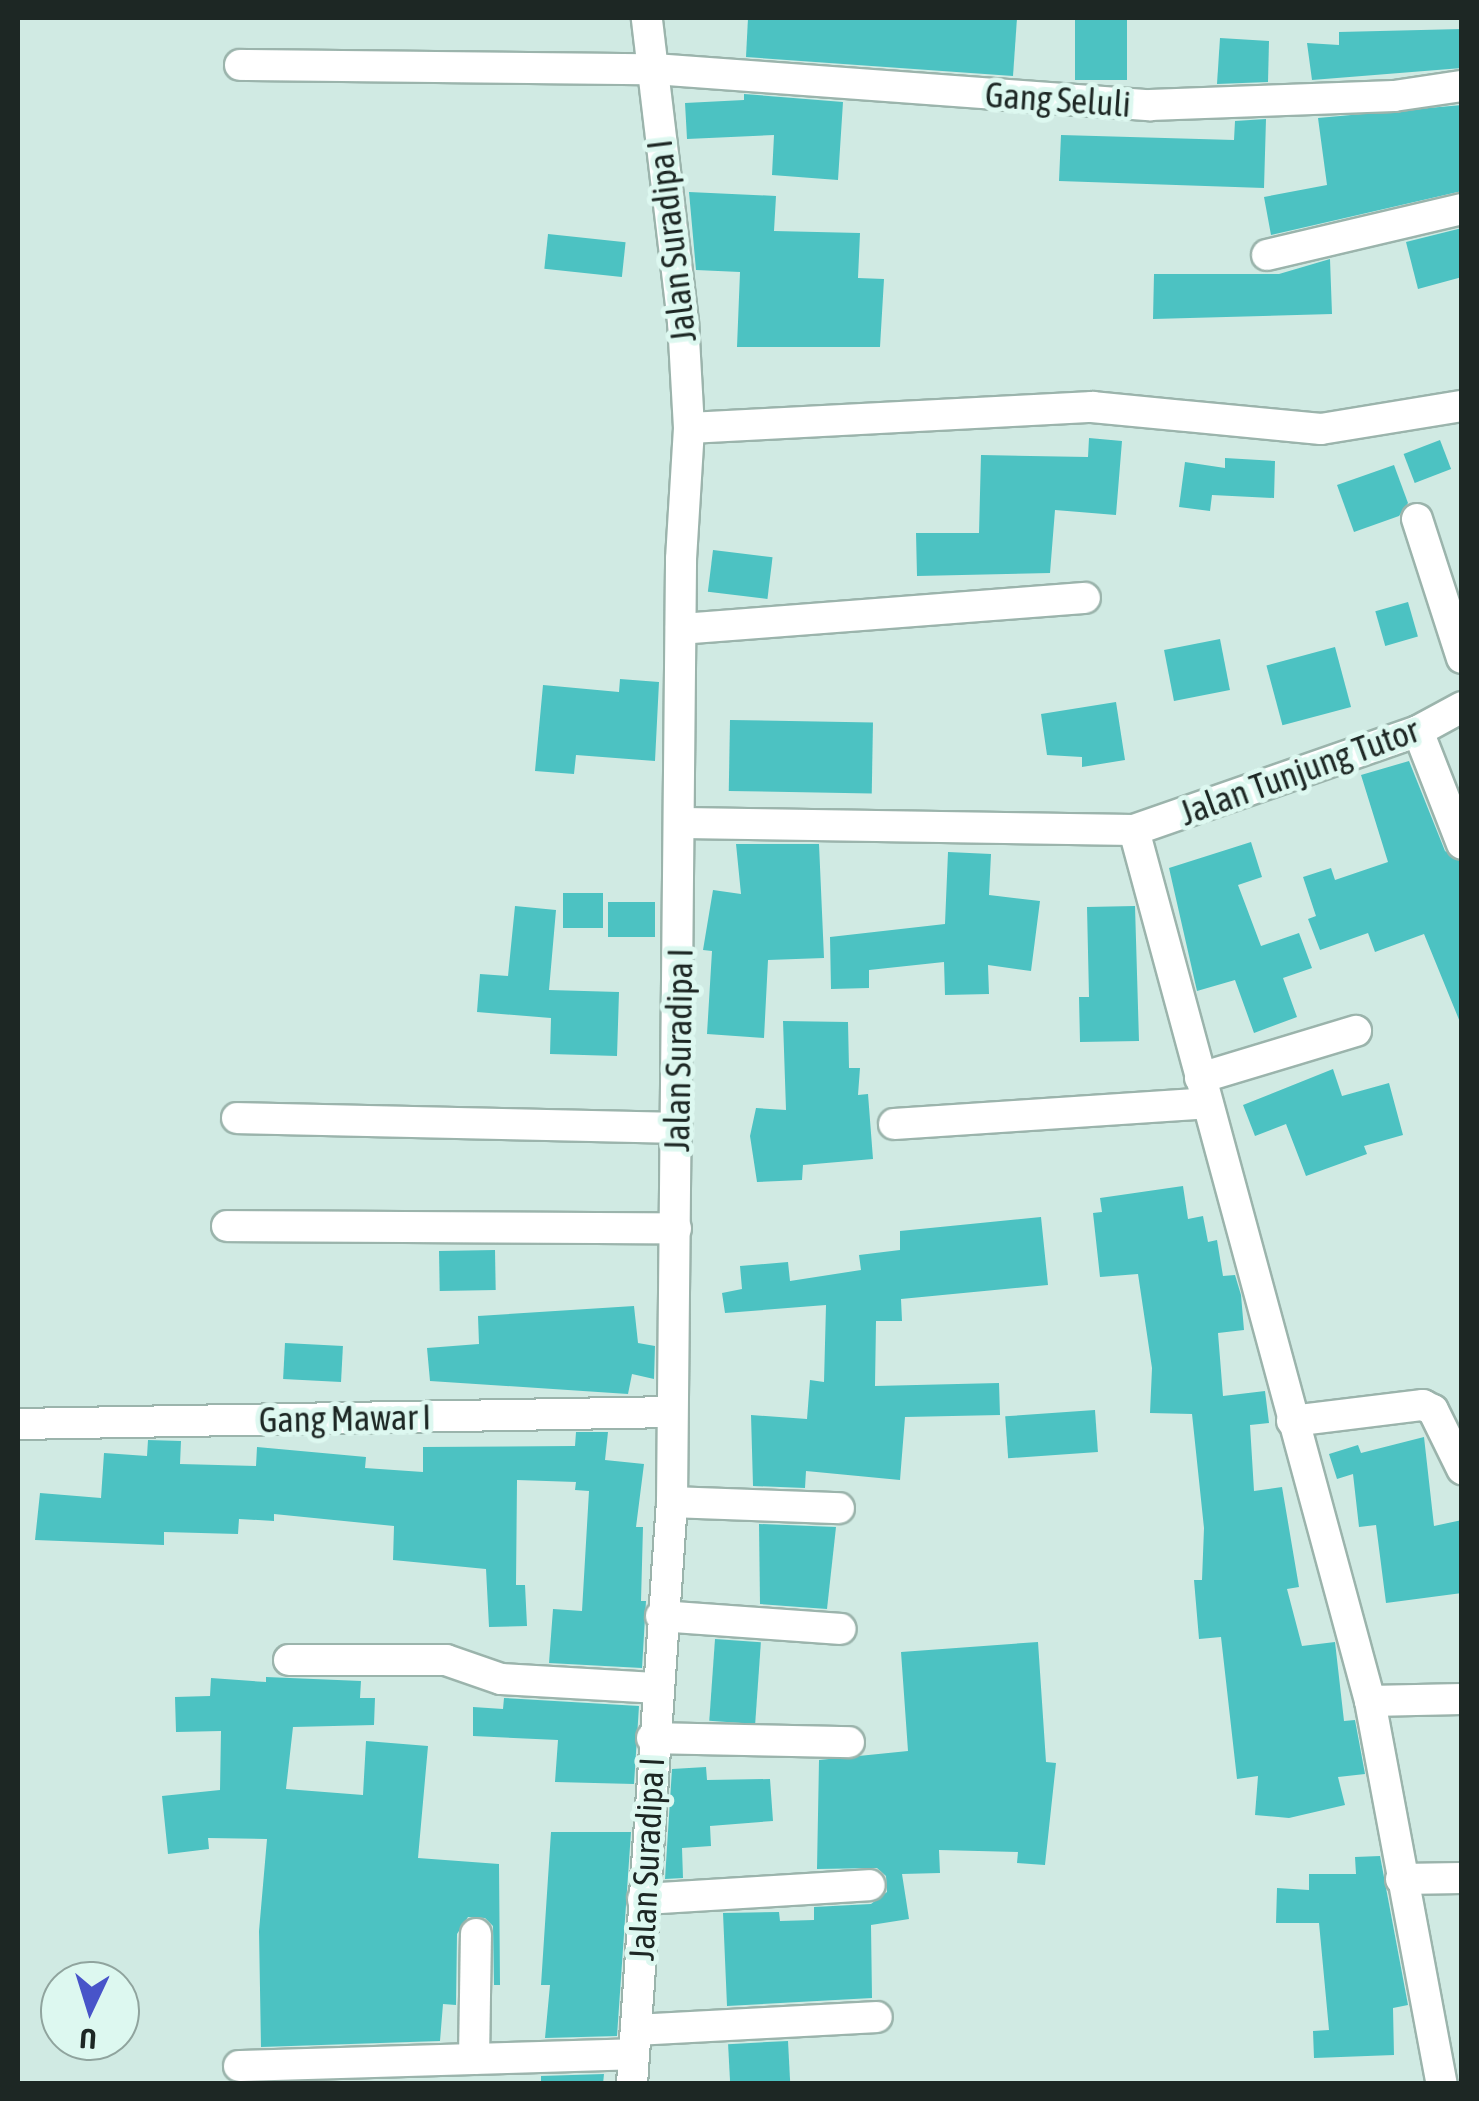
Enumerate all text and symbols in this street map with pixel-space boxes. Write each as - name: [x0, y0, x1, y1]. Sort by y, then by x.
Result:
- street label: Gang Seluli: [984, 73, 1132, 125]
- street label: Jalan Suradipa I: [638, 137, 704, 345]
- street label: Jalan Tunjung Tutor: [1174, 708, 1424, 834]
- street label: Jalan Suradipa I: [655, 948, 701, 1152]
- street label: Gang Mawar I: [259, 1396, 431, 1440]
- street label: Jalan Suradipa I: [620, 1756, 672, 1962]
- north arrow: [40, 1961, 140, 2061]
- text: U: [79, 2022, 97, 2055]

